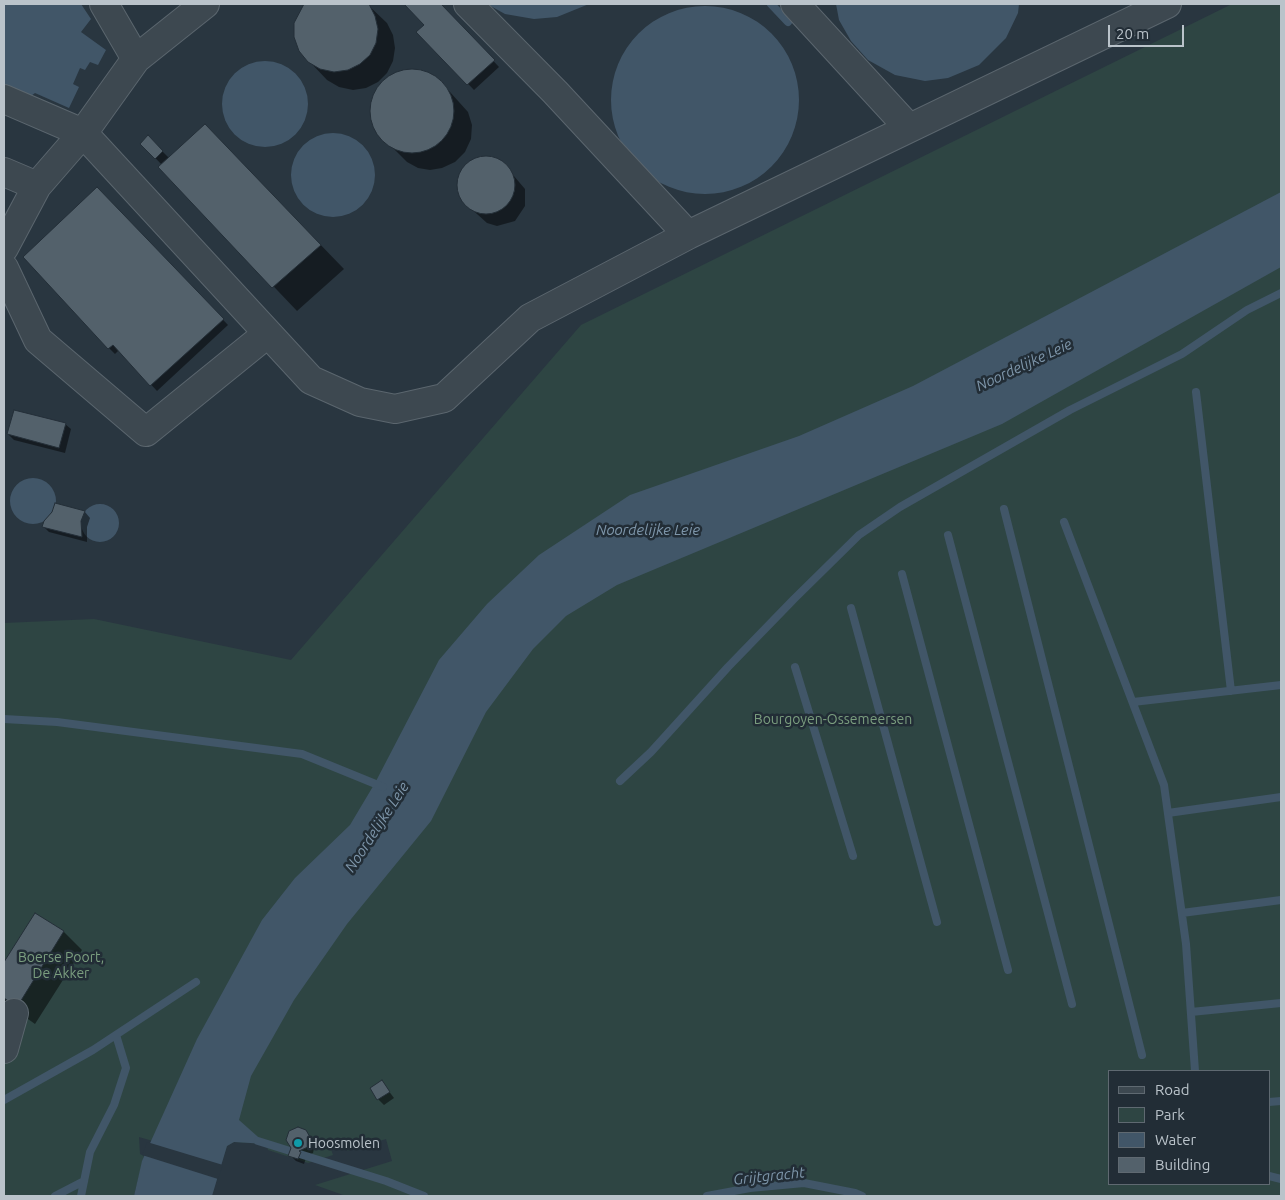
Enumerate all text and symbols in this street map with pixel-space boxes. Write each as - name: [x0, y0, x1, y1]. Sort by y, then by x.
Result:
- scale bar: [1110, 15, 1186, 47]
- text: 20 m: [1116, 25, 1149, 42]
- water label: Noordelijke Leie: [973, 335, 1075, 395]
- water label: Noordelijke Leie: [596, 521, 700, 539]
- park label: Bourgoyen-Ossemeersen: [754, 711, 912, 727]
- water label: Noordelijke Leie: [341, 779, 413, 875]
- park label: Boerse Poort, De Akker: [18, 949, 104, 982]
- legend: [1108, 1070, 1270, 1185]
- text: Road: [1155, 1081, 1190, 1098]
- text: Park: [1155, 1106, 1185, 1123]
- text: Water: [1155, 1131, 1196, 1148]
- place label: Hoosmolen: [308, 1135, 380, 1151]
- marker: Hoosmolen: [292, 1137, 304, 1149]
- text: Building: [1155, 1156, 1210, 1173]
- water label: Grijtgracht: [732, 1163, 806, 1189]

